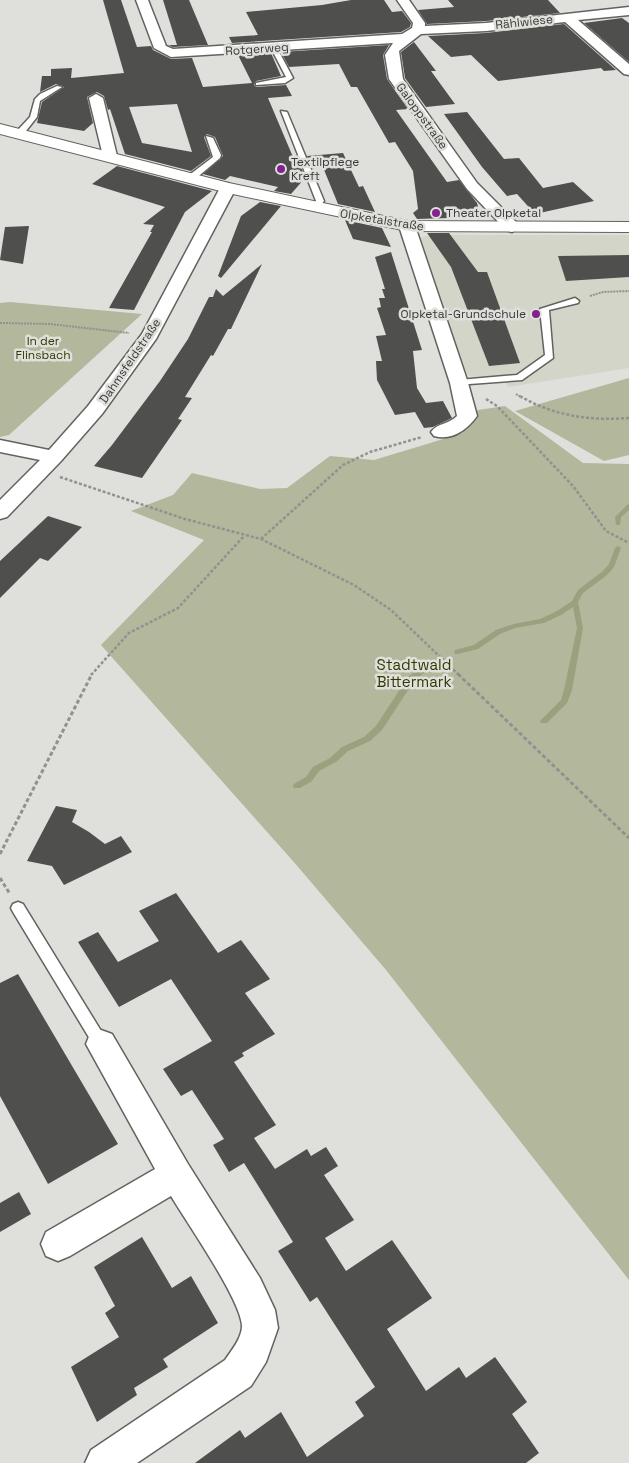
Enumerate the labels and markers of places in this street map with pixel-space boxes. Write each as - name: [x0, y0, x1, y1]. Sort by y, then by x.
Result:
- place label: Textilpflege Kreft: [291, 154, 359, 184]
- marker: Textilpflege Kreft: [275, 163, 287, 175]
- place label: Theater Olpketal: [446, 205, 541, 221]
- marker: Theater Olpketal: [430, 207, 442, 219]
- place label: Olpketal-Grundschule: [400, 306, 526, 322]
- marker: Olpketal-Grundschule: [530, 308, 542, 320]

